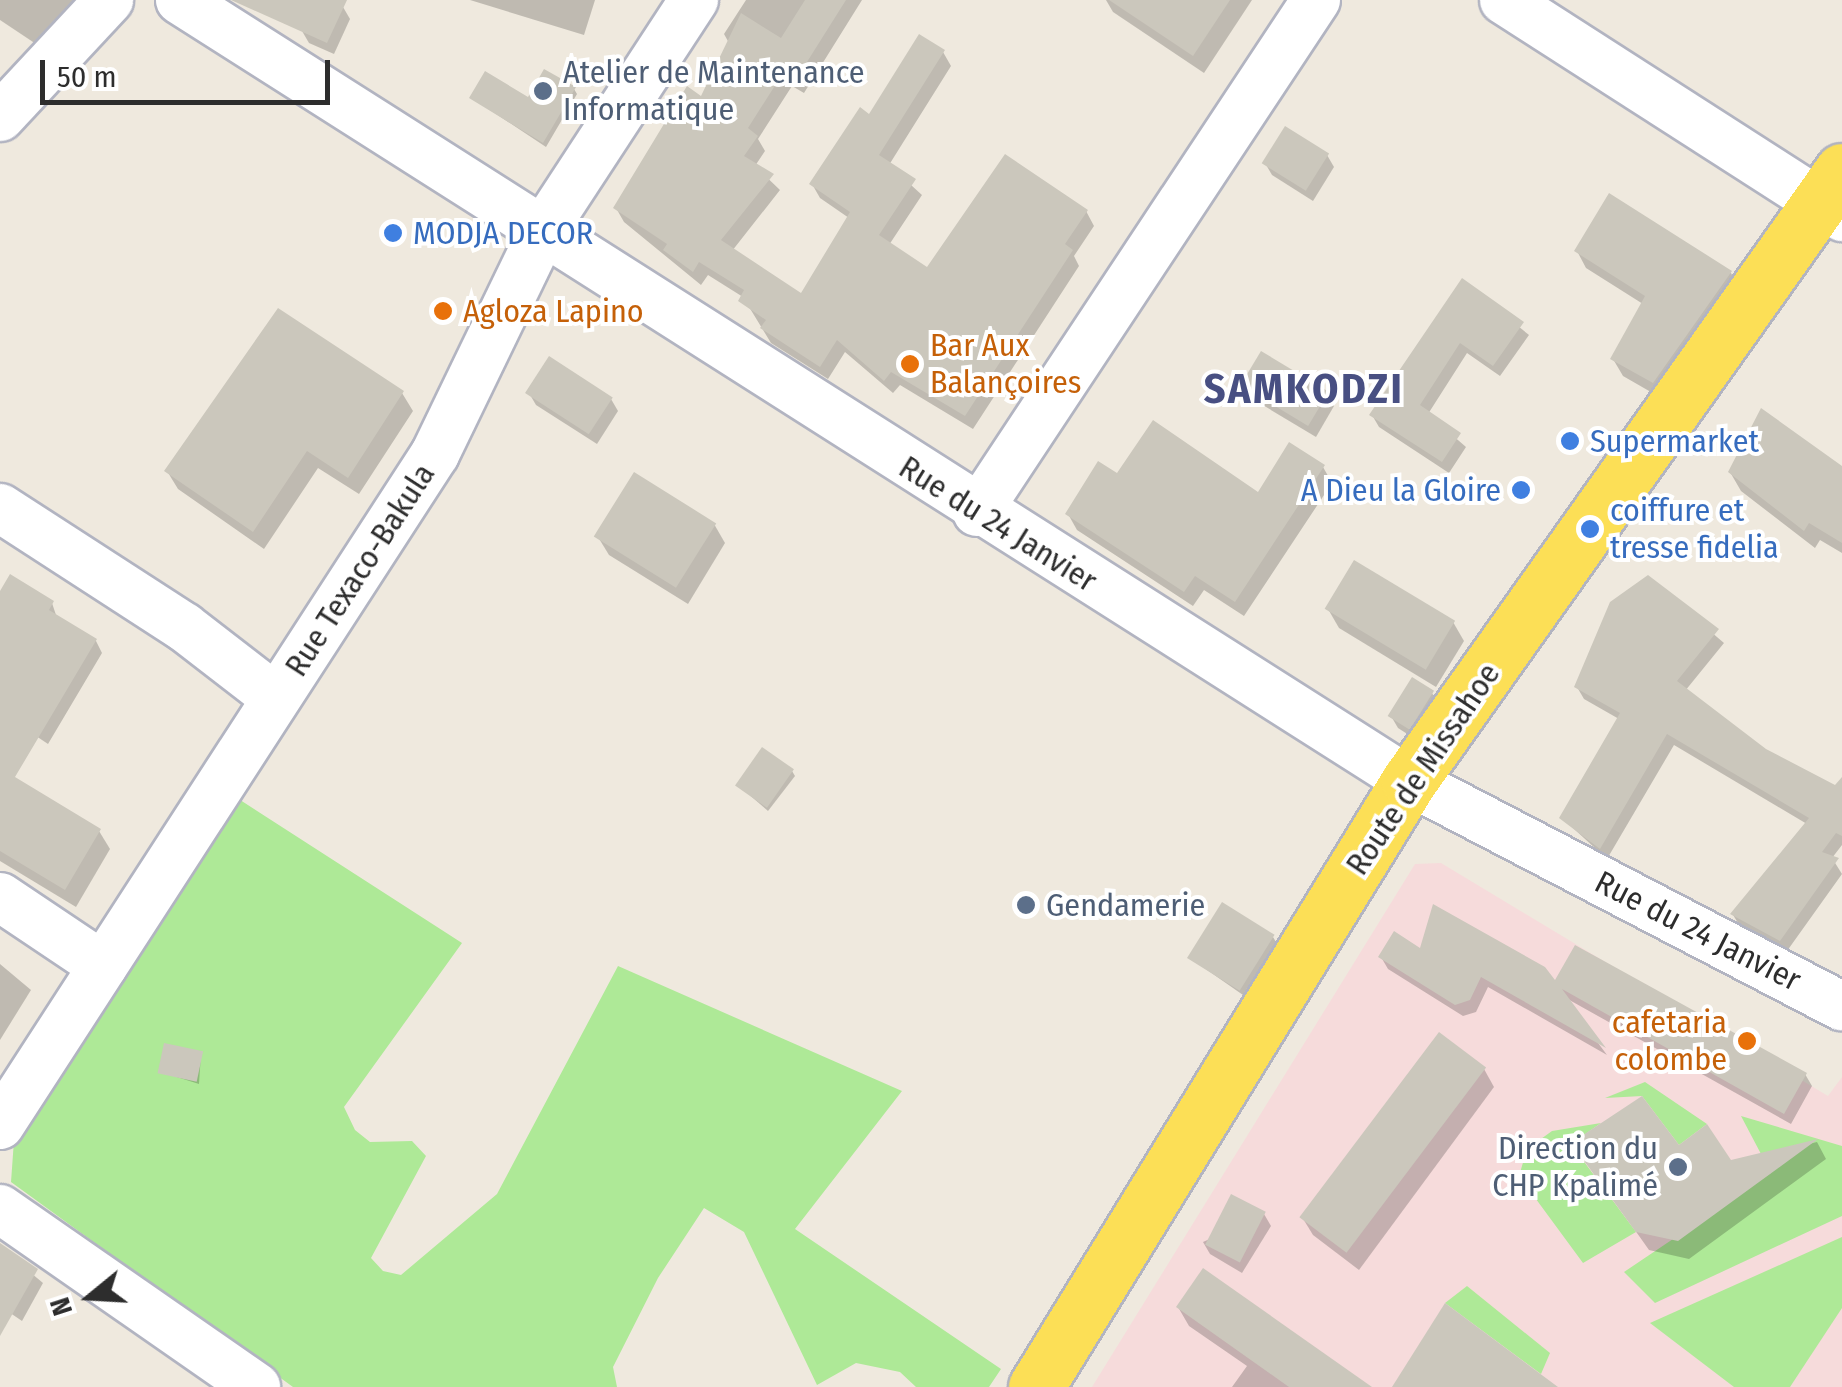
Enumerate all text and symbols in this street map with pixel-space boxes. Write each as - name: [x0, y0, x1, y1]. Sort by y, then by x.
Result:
- scale bar: [45, 40, 335, 102]
- place label: Atelier de Maintenance Informatique: [563, 54, 865, 129]
- text: 50 m: [57, 59, 117, 95]
- marker: Atelier de Maintenance Informatique: [532, 80, 554, 102]
- place label: MODJA DECOR: [413, 214, 593, 252]
- marker: MODJA DECOR: [382, 222, 404, 244]
- place label: Agloza Lapino: [463, 292, 644, 330]
- marker: Agloza Lapino: [432, 300, 454, 322]
- place label: Bar Aux Balançoires: [930, 327, 1081, 402]
- marker: Bar Aux Balançoires: [899, 353, 921, 375]
- district label: SAMKODZI: [1204, 364, 1404, 414]
- place label: Supermarket: [1590, 422, 1759, 460]
- marker: Supermarket: [1559, 430, 1581, 452]
- street label: Rue du 24 Janvier: [892, 448, 1104, 600]
- street label: Rue Texaco-Bakula: [277, 457, 443, 683]
- place label: A Dieu la Gloire: [1301, 471, 1501, 509]
- marker: A Dieu la Gloire: [1510, 479, 1532, 501]
- place label: coiffure et tresse fidelia: [1610, 492, 1779, 567]
- marker: coiffure et tresse fidelia: [1579, 518, 1601, 540]
- street label: Route de Missahoe: [1338, 656, 1508, 882]
- street label: Rue du 24 Janvier: [1589, 863, 1807, 999]
- place label: Gendamerie: [1046, 886, 1205, 924]
- marker: Gendamerie: [1015, 894, 1037, 916]
- place label: cafetaria colombe: [1612, 1004, 1727, 1079]
- marker: cafetaria colombe: [1736, 1030, 1758, 1052]
- place label: Direction du CHP Kpalimé: [1492, 1130, 1658, 1205]
- marker: Direction du CHP Kpalimé: [1667, 1156, 1689, 1178]
- north arrow: [40, 1247, 140, 1347]
- text: N: [43, 1293, 79, 1320]

